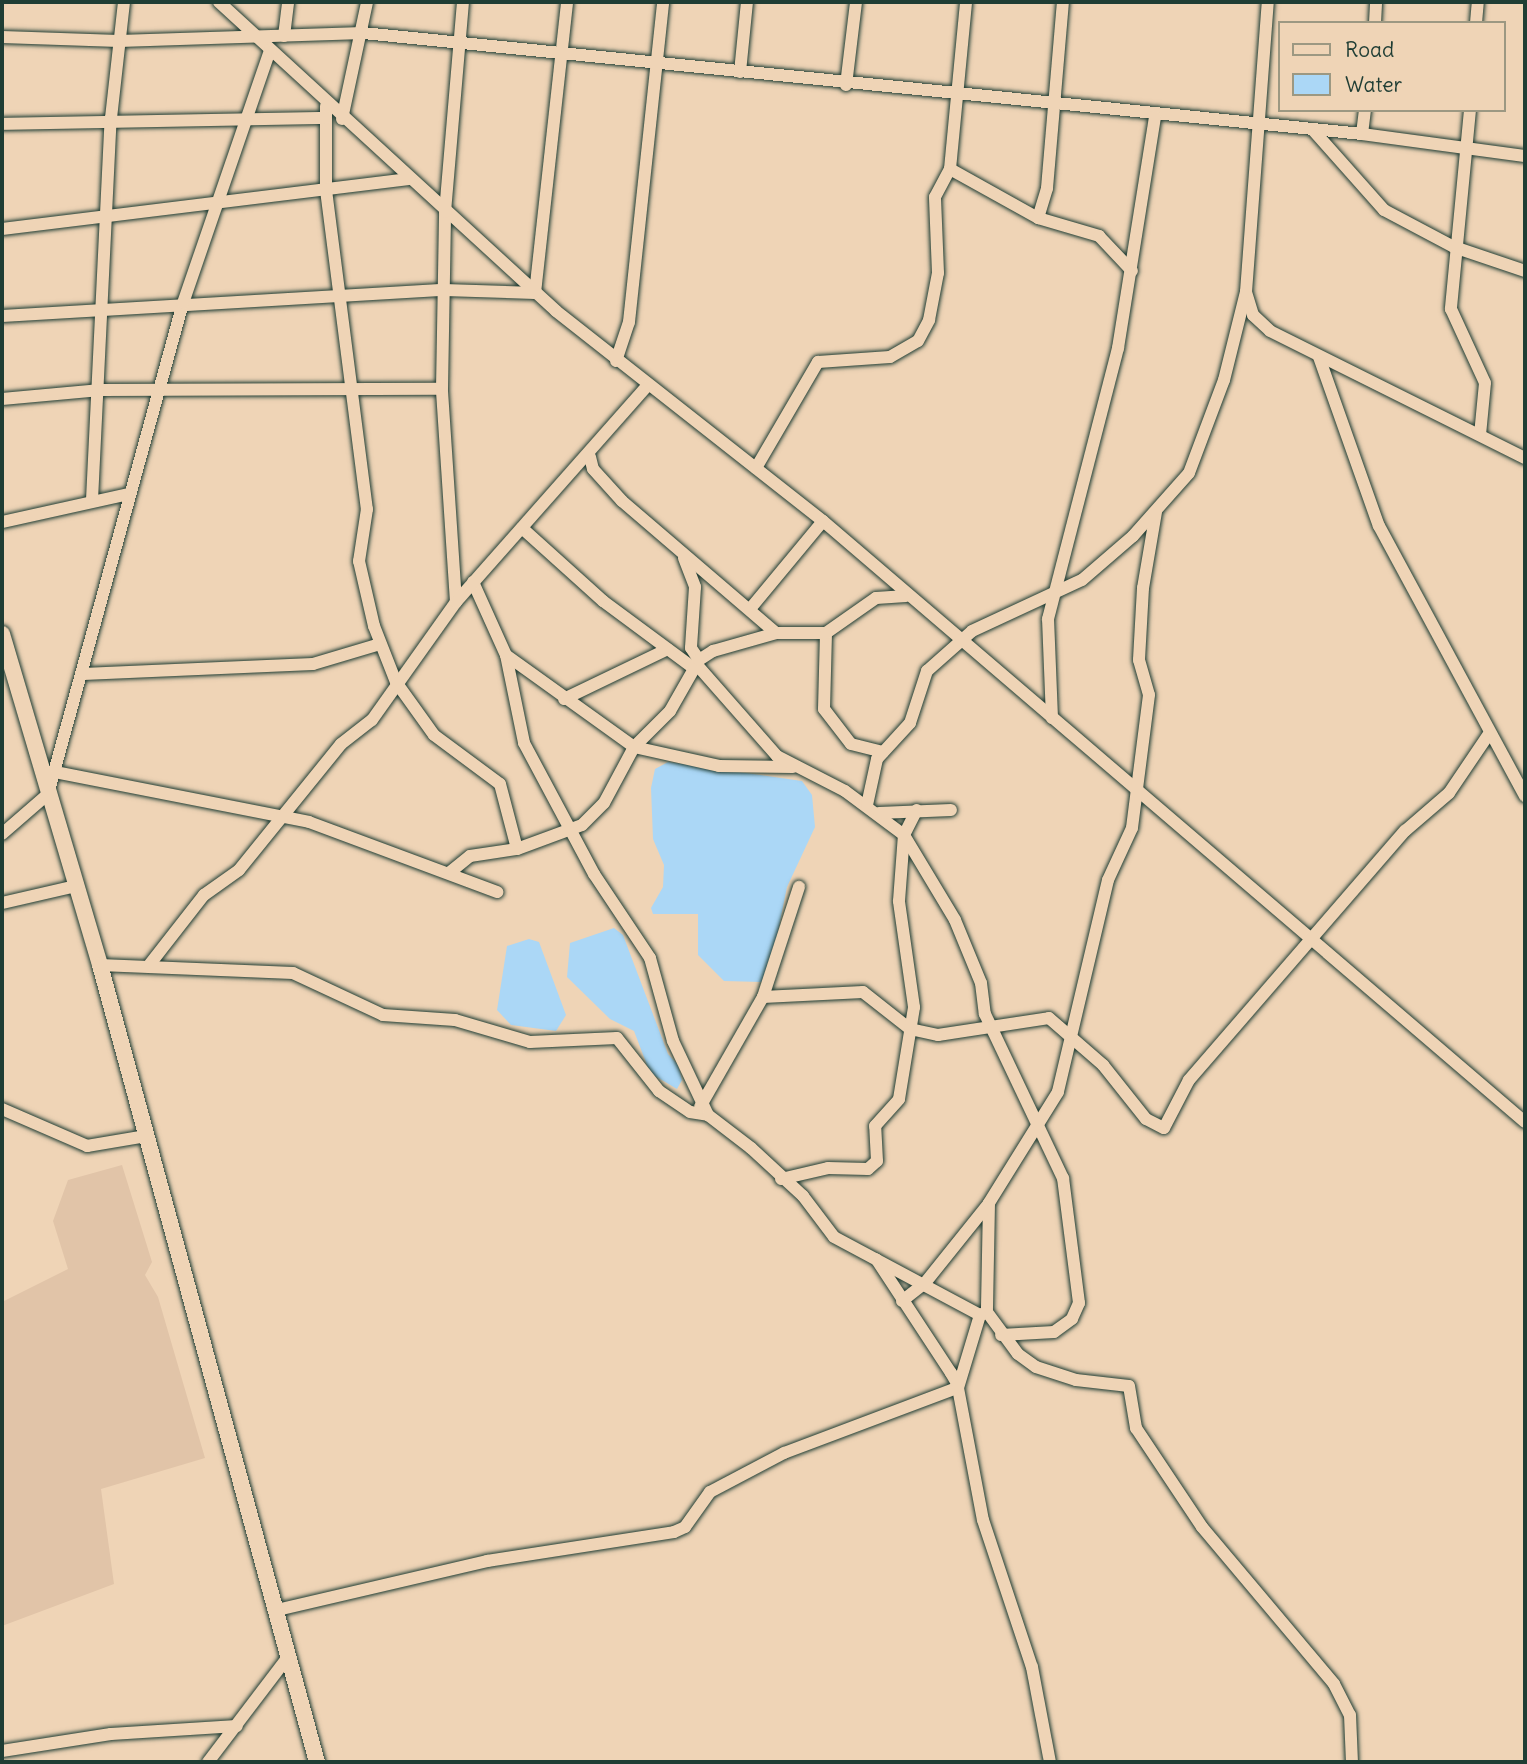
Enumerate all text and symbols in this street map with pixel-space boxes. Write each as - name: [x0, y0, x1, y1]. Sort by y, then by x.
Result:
- legend: [1278, 21, 1506, 112]
- text: Road: [1345, 36, 1394, 63]
- text: Water: [1345, 71, 1402, 98]

